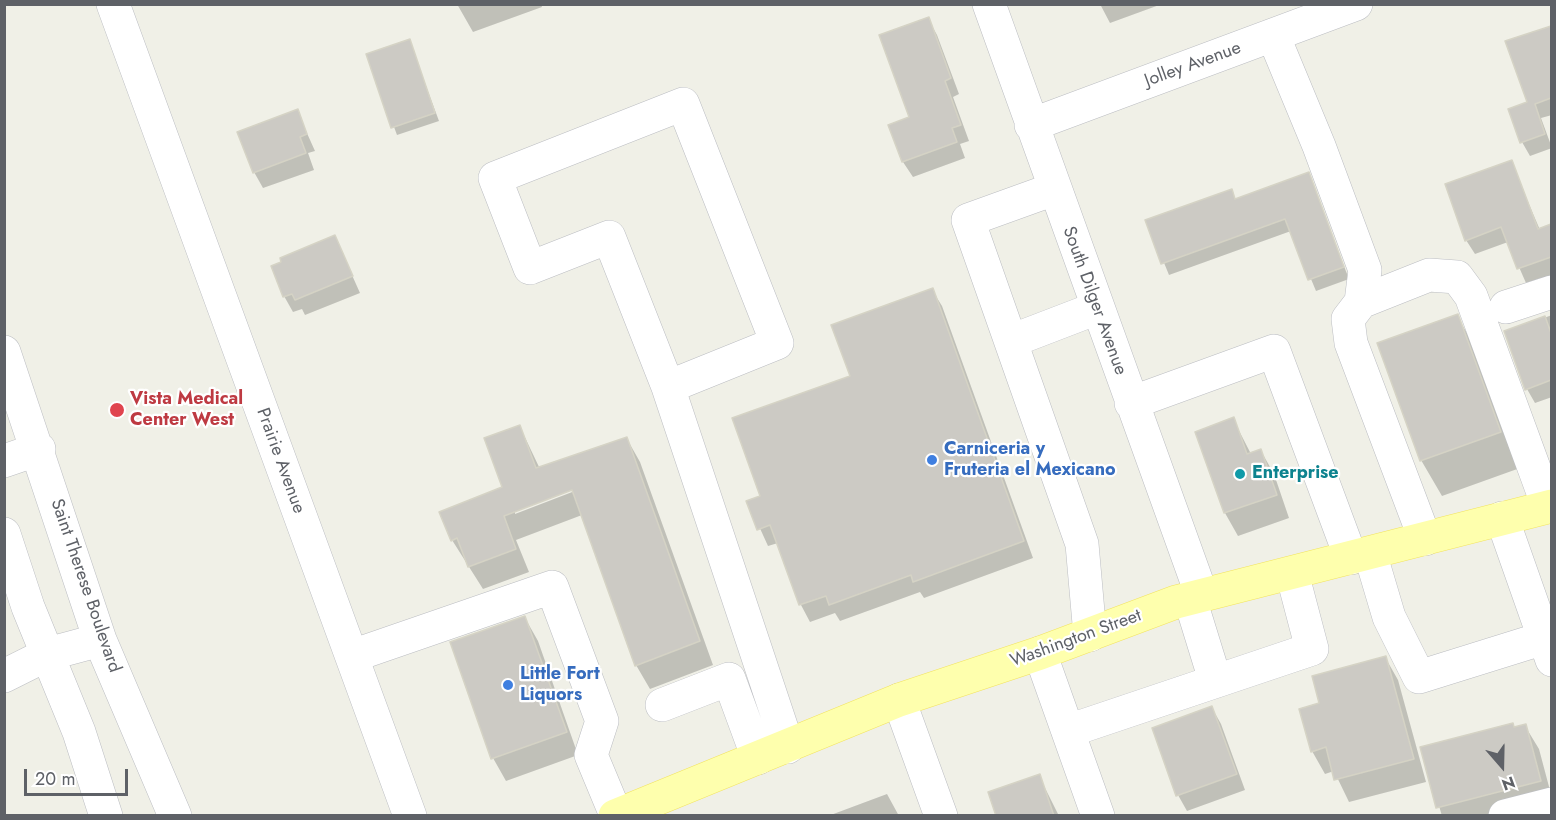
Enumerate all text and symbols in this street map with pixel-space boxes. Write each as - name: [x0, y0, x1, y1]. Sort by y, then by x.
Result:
- street label: Jolley Avenue: [1142, 38, 1244, 92]
- street label: South Dilger Avenue: [1057, 224, 1131, 378]
- place label: Vista Medical Center West: [130, 389, 243, 432]
- marker: Vista Medical Center West: [108, 401, 126, 419]
- street label: Prairie Avenue: [251, 405, 309, 517]
- place label: Carniceria y Fruteria el Mexicano: [944, 439, 1116, 482]
- marker: Carniceria y Fruteria el Mexicano: [925, 453, 939, 467]
- place label: Enterprise: [1252, 463, 1339, 485]
- marker: Enterprise: [1233, 467, 1247, 481]
- street label: Saint Therese Boulevard: [45, 496, 125, 676]
- street label: Washington Street: [1008, 605, 1144, 673]
- place label: Little Fort Liquors: [520, 664, 600, 706]
- marker: Little Fort Liquors: [501, 678, 515, 692]
- north arrow: [1472, 736, 1532, 796]
- scale bar: [27, 757, 130, 795]
- text: 20 m: [35, 766, 75, 792]
- text: N: [1498, 770, 1518, 796]

